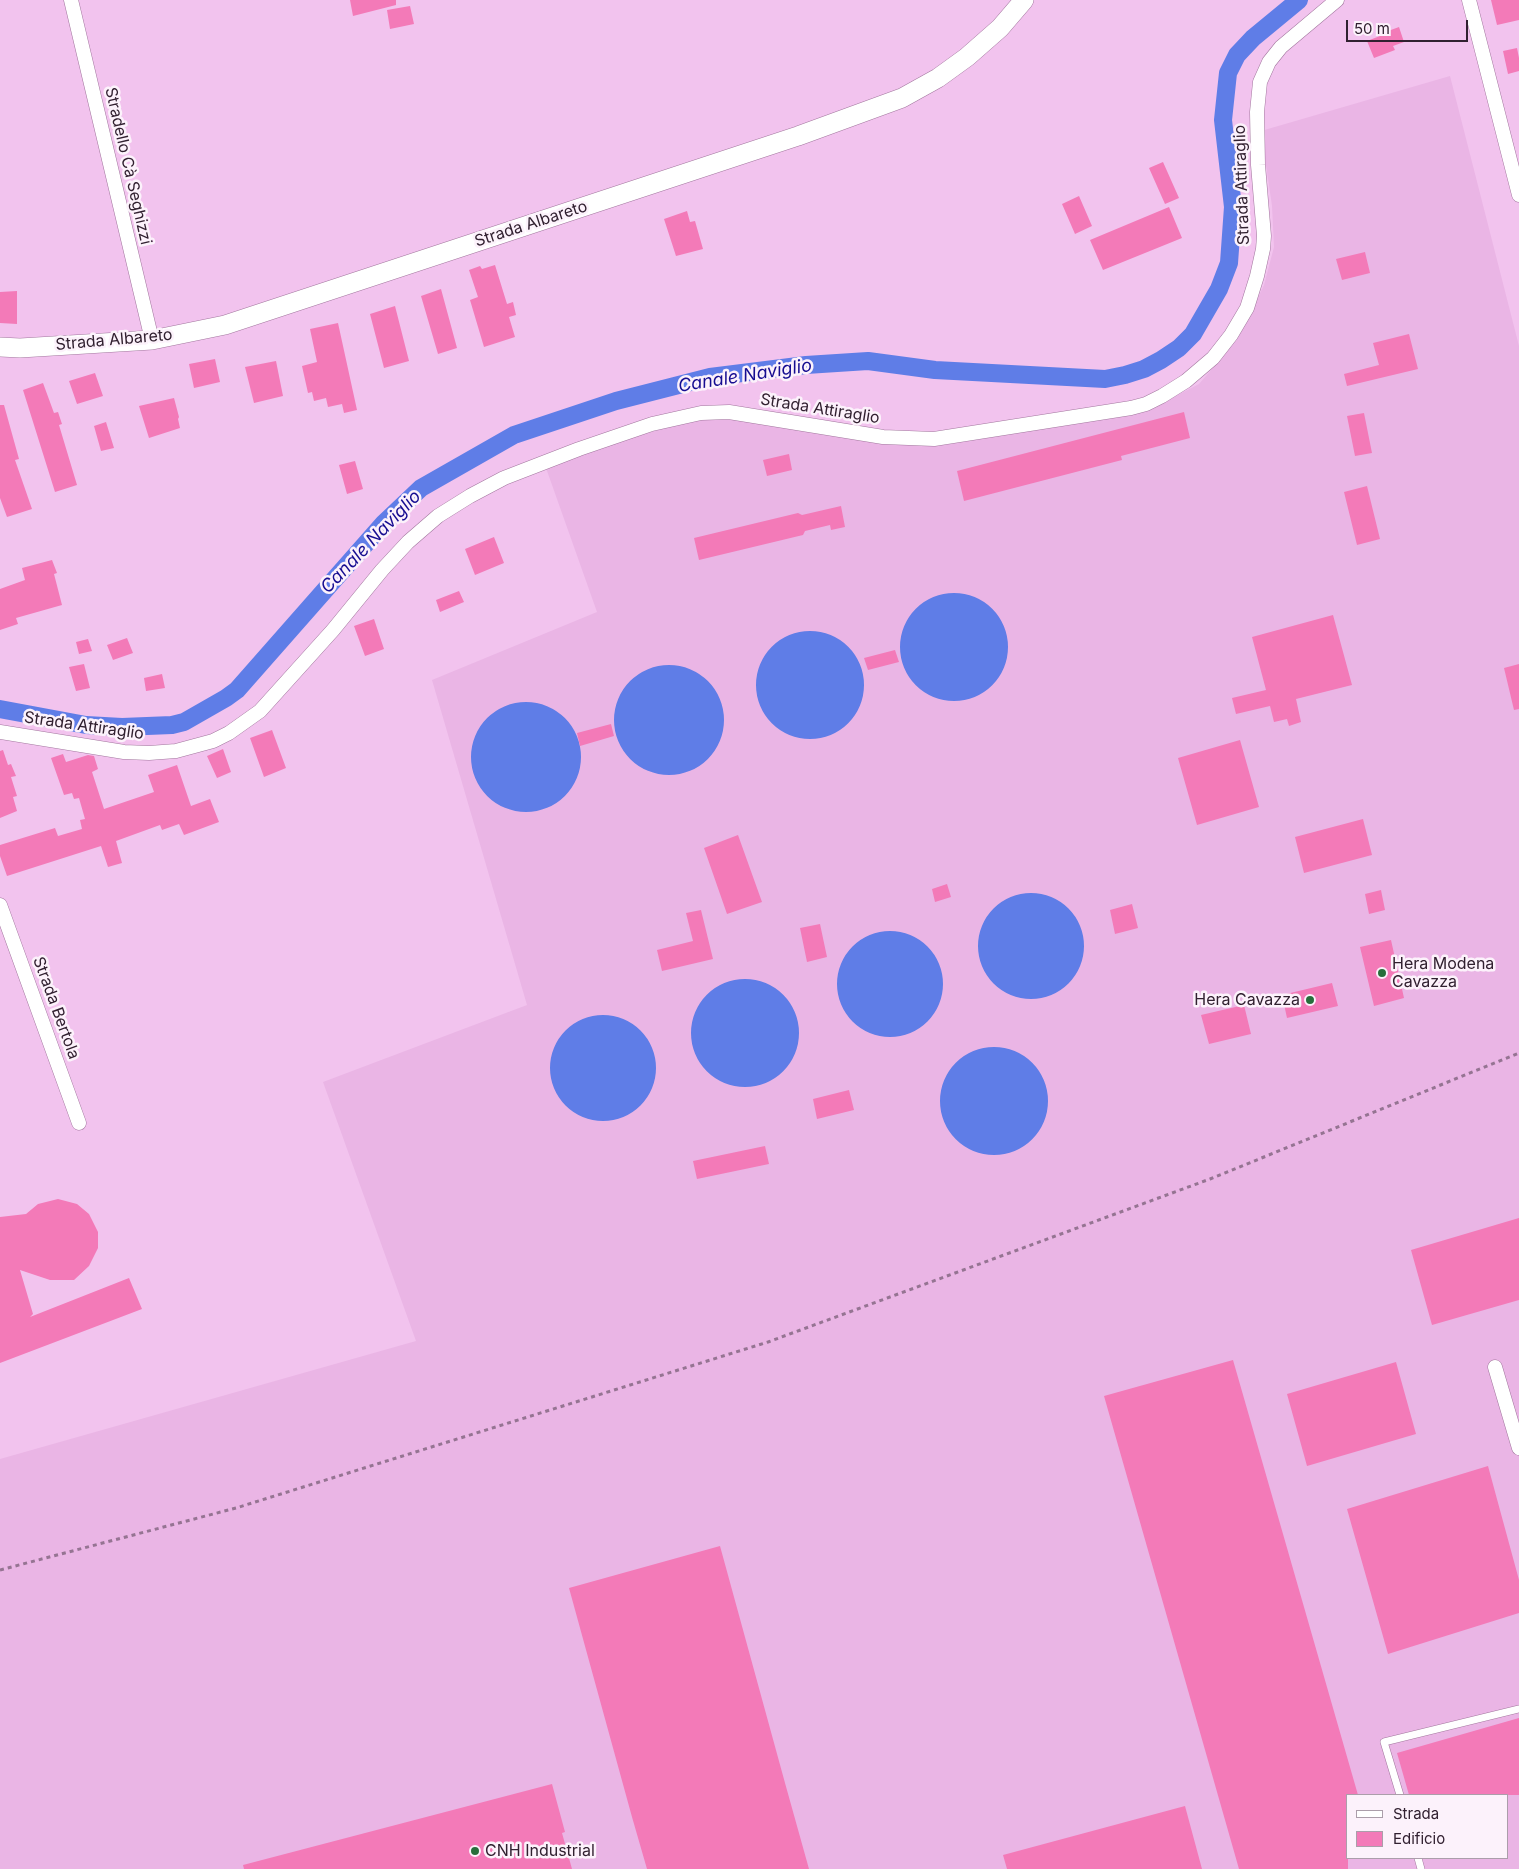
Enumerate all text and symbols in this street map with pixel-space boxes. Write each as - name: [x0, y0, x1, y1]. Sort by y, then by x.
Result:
- scale bar: [1349, 10, 1472, 42]
- text: 50 m: [1354, 19, 1390, 38]
- street label: Stradello Cà Seghizzi: [101, 85, 155, 247]
- street label: Strada Attiraglio: [1230, 124, 1254, 246]
- street label: Strada Albareto: [472, 197, 590, 251]
- street label: Strada Albareto: [55, 325, 173, 355]
- water label: Canale Naviglio: [677, 355, 813, 397]
- street label: Strada Attiraglio: [759, 390, 881, 428]
- water label: Canale Naviglio: [316, 486, 426, 598]
- street label: Strada Attiraglio: [23, 708, 145, 744]
- street label: Strada Bertola: [29, 954, 83, 1062]
- place label: Hera Modena Cavazza: [1392, 954, 1494, 992]
- marker: Hera Modena Cavazza: [1376, 967, 1388, 979]
- place label: Hera Cavazza: [1194, 990, 1300, 1010]
- marker: Hera Cavazza: [1304, 994, 1316, 1006]
- legend: [1346, 1794, 1509, 1859]
- text: Strada: [1393, 1804, 1439, 1823]
- text: Edificio: [1393, 1829, 1445, 1848]
- place label: CNH Industrial: [485, 1841, 595, 1861]
- marker: CNH Industrial: [469, 1845, 481, 1857]

